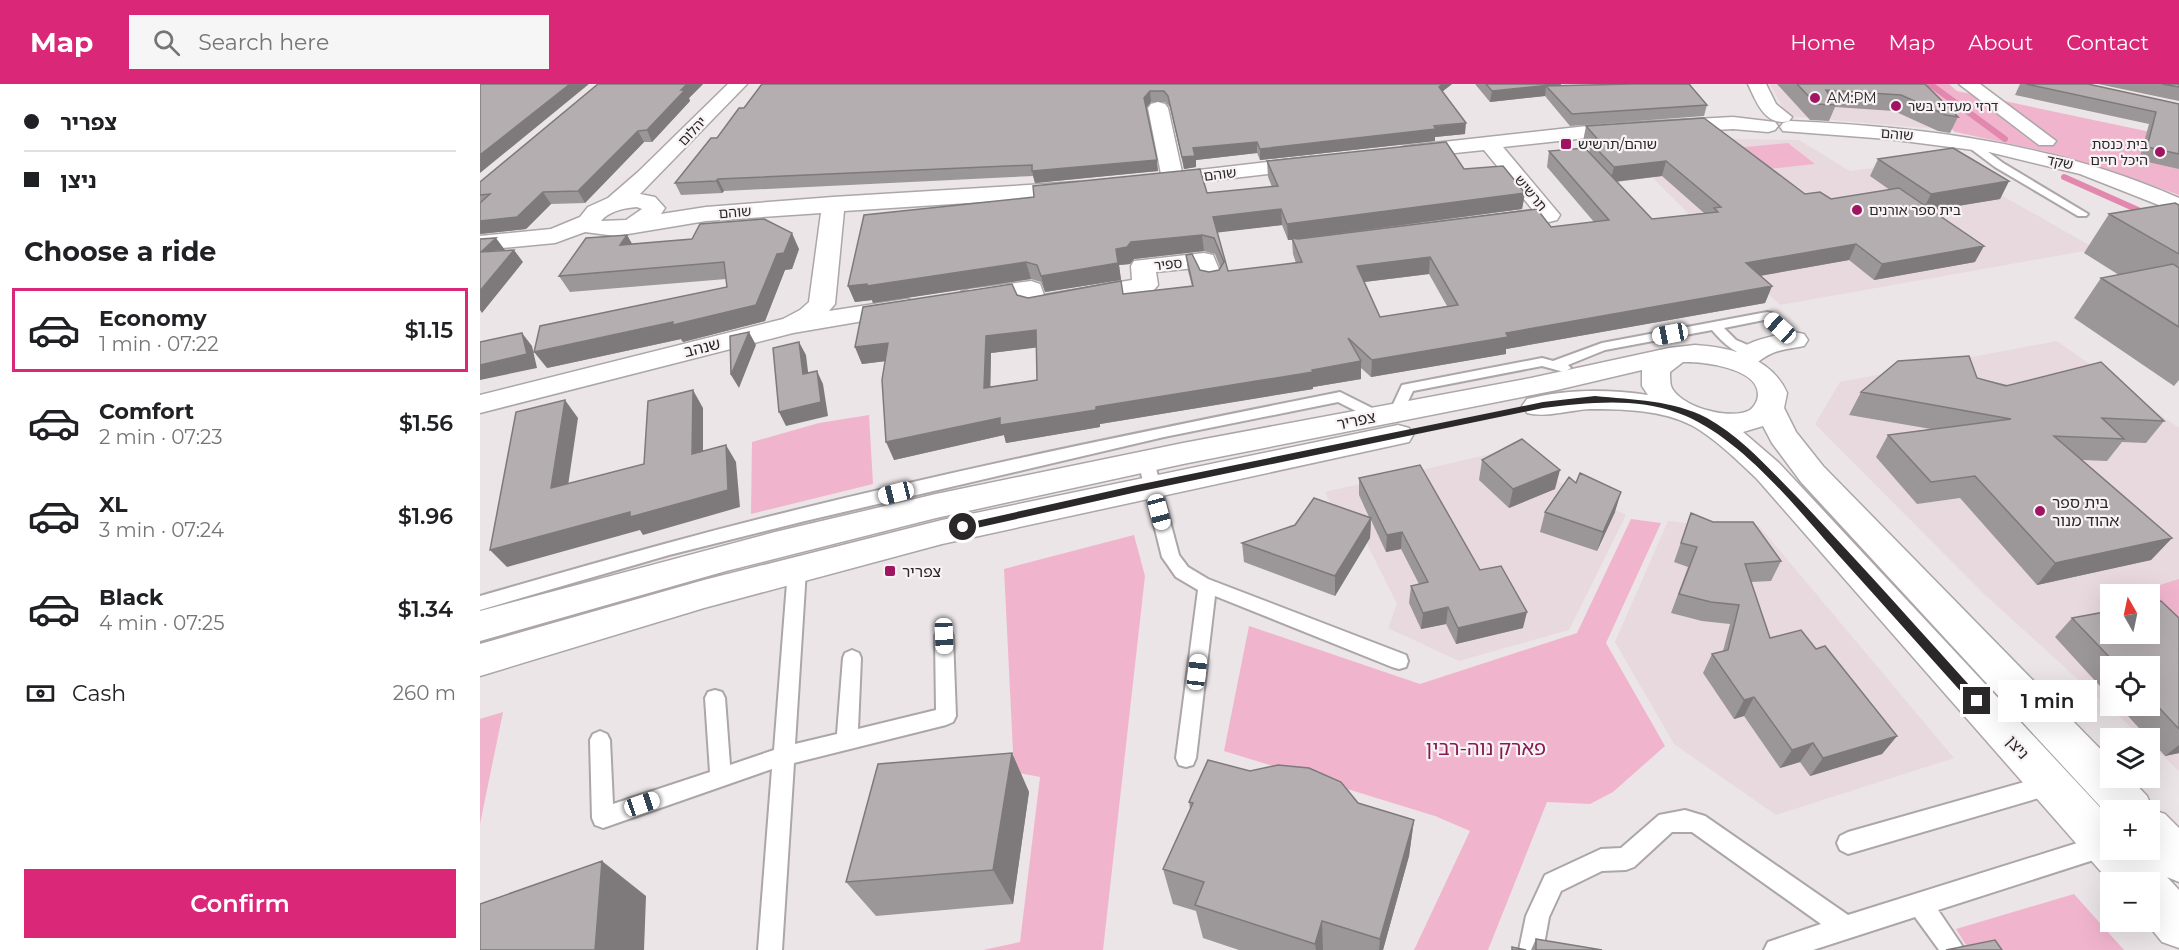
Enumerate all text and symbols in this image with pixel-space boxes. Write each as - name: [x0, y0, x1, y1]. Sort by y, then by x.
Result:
- search box: [129, 15, 549, 69]
- text: Map: [30, 25, 93, 59]
- icon: search: [150, 26, 183, 59]
- text: Search here: [198, 29, 329, 56]
- text: Home: [1790, 30, 1855, 55]
- text: Map: [1888, 30, 1935, 55]
- text: About: [1968, 30, 2033, 55]
- text: Contact: [2066, 30, 2149, 55]
- place label: AM:PM: [1827, 89, 1877, 107]
- marker: AM:PM: [1808, 91, 1822, 105]
- place label: דרזי מעדני בשר: [1908, 97, 1999, 115]
- marker: דרזי מעדני בשר: [1889, 99, 1903, 113]
- text: צפריר: [60, 109, 117, 136]
- street label: יהלום: [674, 113, 710, 149]
- street label: שוהם: [1880, 124, 1914, 144]
- place label: שוהם/תרשיש: [1578, 135, 1657, 153]
- place label: בית כנסת היכל חיים: [2090, 135, 2148, 169]
- marker: שוהם/תרשיש: [1559, 137, 1573, 151]
- marker: בית כנסת היכל חיים: [2153, 145, 2167, 159]
- street label: שקד: [2045, 150, 2075, 174]
- street label: שוהם: [1203, 163, 1237, 185]
- text: ניצן: [60, 167, 97, 194]
- street label: תרשיש: [1511, 171, 1551, 215]
- place label: בית ספר אורנים: [1869, 201, 1961, 219]
- street label: שוהם: [718, 202, 752, 222]
- marker: בית ספר אורנים: [1850, 203, 1864, 217]
- text: Choose a ride: [24, 235, 216, 268]
- street label: ספיר: [1153, 254, 1183, 274]
- icon: car: [27, 303, 81, 357]
- text: Economy: [99, 305, 207, 332]
- car: [1761, 309, 1799, 347]
- text: $1.15: [405, 317, 453, 344]
- car: [1651, 322, 1689, 346]
- text: 1 min · 07:22: [99, 332, 219, 356]
- street label: שנהב: [682, 334, 722, 361]
- icon: car: [27, 396, 81, 450]
- text: Comfort: [99, 398, 194, 425]
- street label: צפריר: [1335, 407, 1377, 434]
- text: $1.56: [399, 410, 453, 437]
- text: 2 min · 07:23: [99, 425, 223, 449]
- car: [876, 480, 916, 506]
- icon: car: [27, 489, 81, 543]
- text: XL: [99, 491, 128, 518]
- car: [1146, 492, 1172, 532]
- place label: בית ספר אהוד מנור: [2052, 493, 2119, 530]
- text: $1.96: [398, 503, 453, 530]
- marker: בית ספר אהוד מנור: [2033, 504, 2047, 518]
- route start: [949, 513, 976, 540]
- text: 3 min · 07:24: [99, 518, 224, 542]
- place label: צפריר: [902, 562, 941, 581]
- marker: צפריר: [883, 564, 897, 578]
- icon: car: [27, 582, 81, 636]
- text: Black: [99, 584, 163, 611]
- north arrow: [2100, 584, 2160, 644]
- map controls: [2100, 584, 2160, 932]
- text: $1.34: [398, 596, 453, 623]
- text: 4 min · 07:25: [99, 611, 225, 635]
- car: [934, 618, 954, 654]
- car: [1186, 653, 1208, 691]
- button: locate: [2100, 656, 2160, 716]
- icon: cash: [24, 677, 57, 710]
- text: Cash: [72, 680, 126, 707]
- callout: 1 min: [1998, 680, 2097, 722]
- text: 260 m: [393, 681, 456, 705]
- route end: [1963, 687, 1990, 714]
- text: 1 min: [2021, 689, 2074, 713]
- button: layers: [2100, 728, 2160, 788]
- street label: ניצן: [2002, 732, 2033, 763]
- park label: פארק נוה-רבין: [1426, 736, 1546, 760]
- car: [622, 790, 662, 818]
- button: +: [2100, 800, 2160, 860]
- button: Confirm: [24, 869, 456, 938]
- button: −: [2100, 872, 2160, 932]

